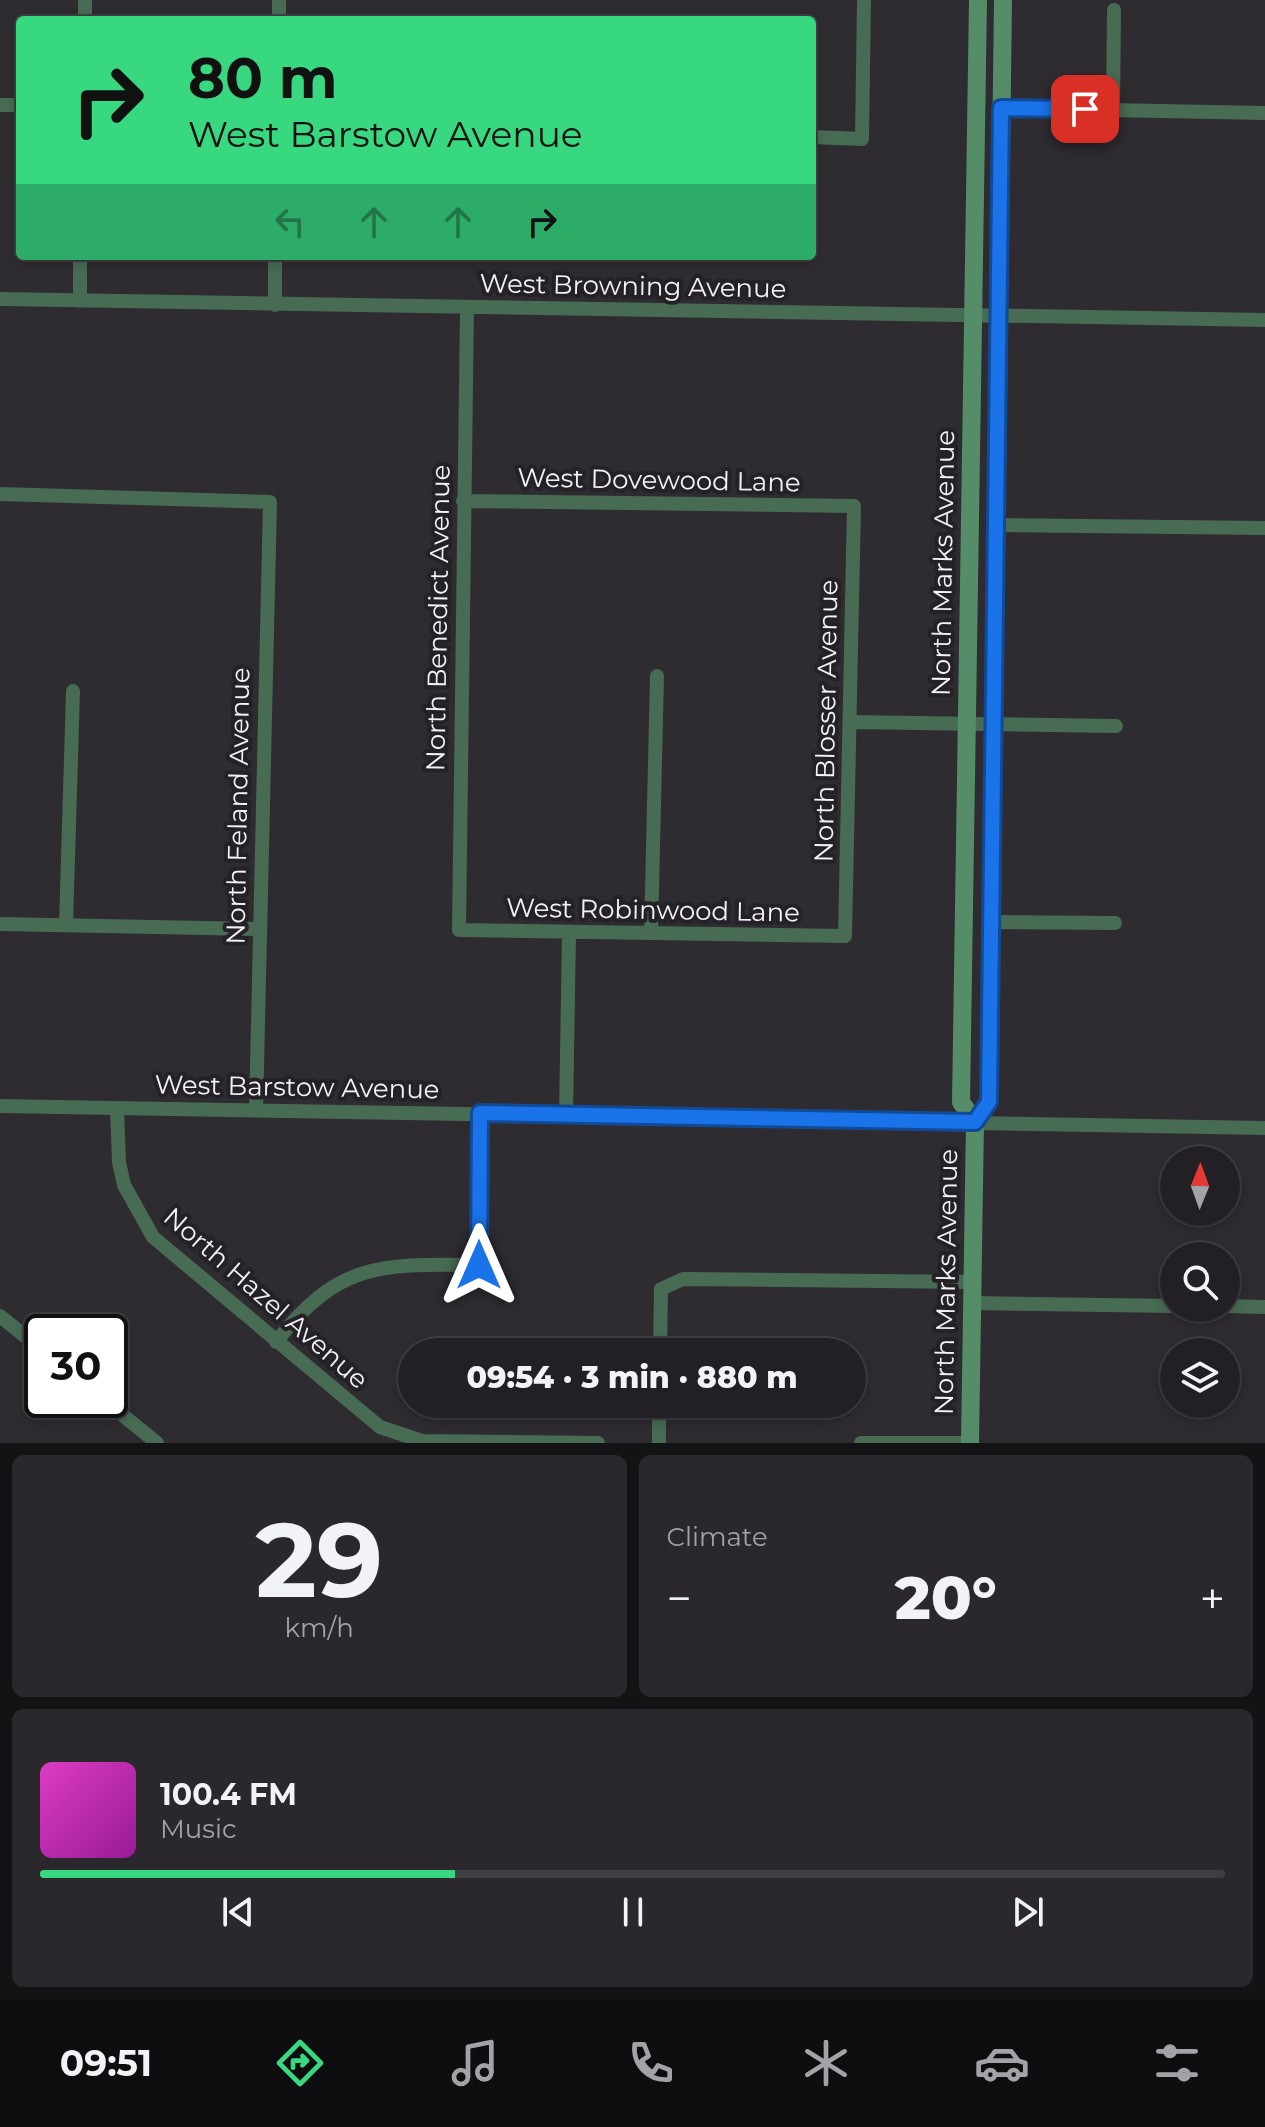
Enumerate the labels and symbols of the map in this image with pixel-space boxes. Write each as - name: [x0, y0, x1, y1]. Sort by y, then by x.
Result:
- pin: [1051, 75, 1119, 143]
- street label: West Browning Avenue: [479, 267, 787, 305]
- street label: North Marks Avenue: [925, 430, 961, 696]
- street label: West Dovewood Lane: [517, 462, 801, 498]
- street label: North Benedict Avenue: [419, 464, 457, 772]
- street label: North Blosser Avenue: [808, 579, 844, 863]
- street label: North Feland Avenue: [220, 667, 256, 945]
- street label: West Robinwood Lane: [506, 891, 800, 929]
- street label: West Barstow Avenue: [154, 1069, 440, 1105]
- north arrow: [1160, 1146, 1240, 1226]
- street label: North Marks Avenue: [928, 1149, 964, 1415]
- street label: North Hazel Avenue: [157, 1201, 375, 1395]
- position arrow: [437, 1223, 521, 1307]
- speed limit sign: 30: [24, 1314, 128, 1418]

